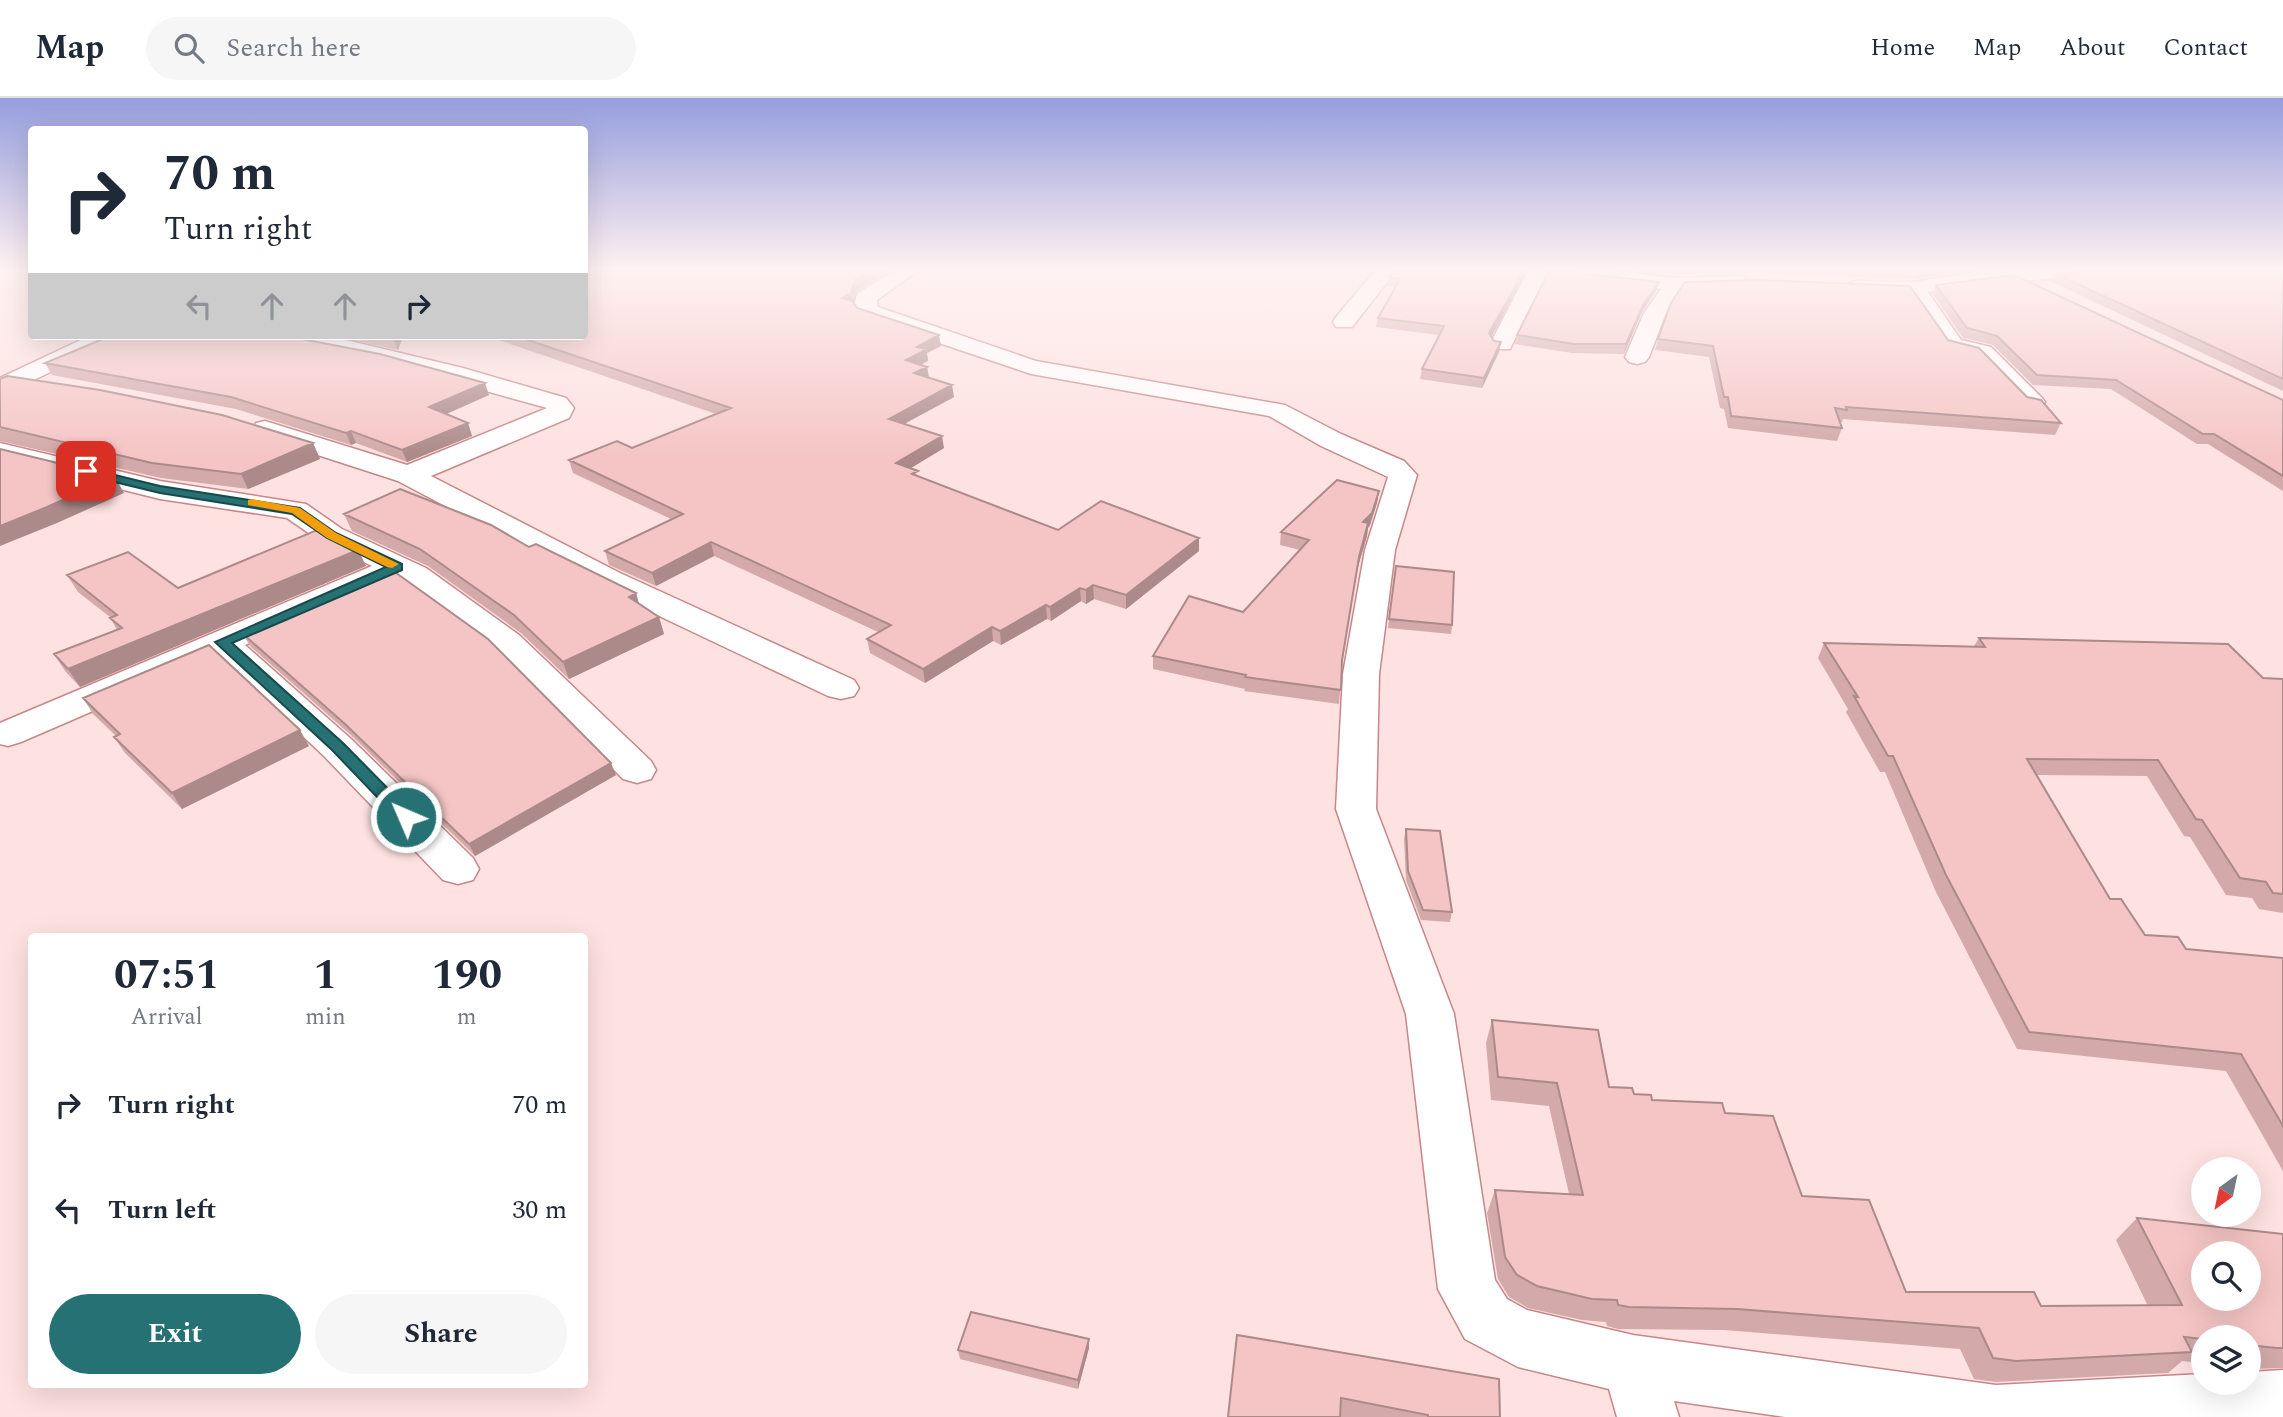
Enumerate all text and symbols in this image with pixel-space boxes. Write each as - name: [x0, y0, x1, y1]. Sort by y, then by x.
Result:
- search box: [146, 17, 636, 80]
- text: Map: [35, 23, 104, 73]
- text: Search here: [226, 28, 361, 68]
- icon: search: [170, 29, 208, 67]
- text: Home: [1870, 30, 1935, 66]
- text: Map: [1973, 30, 2021, 66]
- text: About: [2059, 30, 2125, 66]
- text: Contact: [2163, 30, 2248, 66]
- text: 70 m: [164, 137, 275, 212]
- icon: right: [49, 154, 140, 245]
- text: Turn right: [164, 205, 312, 254]
- icon: left: [180, 287, 218, 325]
- icon: ahead: [253, 287, 291, 325]
- icon: ahead: [326, 287, 364, 325]
- icon: right: [399, 287, 437, 325]
- pin: [56, 441, 116, 501]
- icon: arrive: [67, 452, 105, 490]
- position arrow: [369, 780, 443, 854]
- text: 07:51: [114, 944, 219, 1007]
- text: 1: [314, 944, 337, 1007]
- text: 190: [431, 944, 502, 1007]
- text: Arrival: [131, 1000, 202, 1035]
- text: min: [305, 1000, 346, 1035]
- text: m: [457, 1000, 477, 1035]
- text: Turn right: [108, 1085, 235, 1125]
- text: 70 m: [512, 1085, 567, 1125]
- icon: right: [49, 1086, 87, 1124]
- north arrow: [2191, 1157, 2261, 1227]
- map controls: [2191, 1157, 2261, 1395]
- text: Turn left: [108, 1190, 216, 1230]
- text: 30 m: [512, 1190, 567, 1230]
- icon: left: [49, 1191, 87, 1229]
- button: search: [2191, 1241, 2261, 1311]
- button: Exit: [49, 1294, 301, 1374]
- button: Share: [315, 1294, 567, 1374]
- button: layers: [2191, 1325, 2261, 1395]

